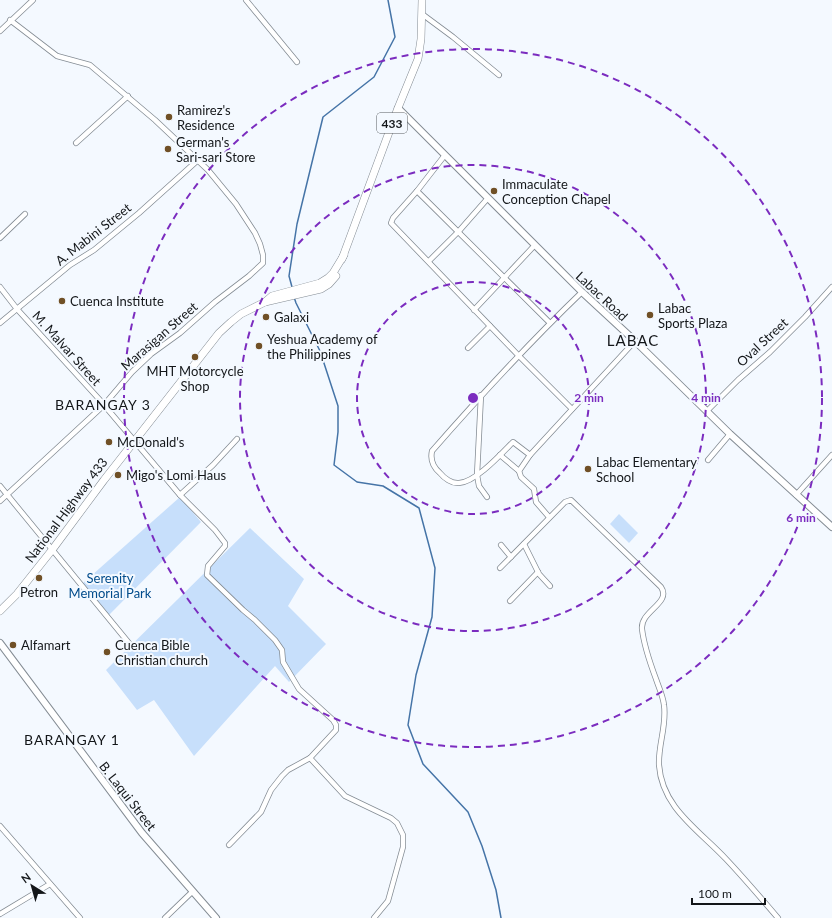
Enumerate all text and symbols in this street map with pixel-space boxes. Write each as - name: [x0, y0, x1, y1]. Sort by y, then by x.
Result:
- place label: Ramirez's Residence: [177, 102, 235, 133]
- marker: Ramirez's Residence: [164, 112, 174, 122]
- road number: 433: [377, 113, 407, 133]
- place label: German's Sari-sari Store: [176, 134, 256, 165]
- marker: German's Sari-sari Store: [163, 144, 173, 154]
- place label: Immaculate Conception Chapel: [502, 176, 611, 207]
- marker: Immaculate Conception Chapel: [489, 186, 499, 196]
- street label: A. Mabini Street: [52, 199, 134, 269]
- street label: Labac Road: [573, 268, 631, 324]
- place label: Cuenca Institute: [70, 293, 164, 309]
- marker: Cuenca Institute: [57, 296, 67, 306]
- street label: Marasigan Street: [117, 298, 201, 374]
- place label: Labac Sports Plaza: [658, 300, 728, 331]
- street label: M. Malvar Street: [29, 307, 105, 389]
- place label: Galaxi: [274, 309, 309, 325]
- marker: Labac Sports Plaza: [645, 310, 655, 320]
- marker: Galaxi: [261, 312, 271, 322]
- street label: Oval Street: [733, 314, 791, 370]
- place label: Yeshua Academy of the Philippines: [267, 331, 378, 362]
- district label: LABAC: [607, 331, 659, 349]
- marker: Yeshua Academy of the Philippines: [254, 341, 264, 351]
- marker: MHT Motorcycle Shop: [190, 352, 200, 362]
- place label: MHT Motorcycle Shop: [146, 363, 244, 394]
- text: 2 min: [574, 390, 604, 405]
- text: 4 min: [691, 390, 721, 405]
- centre of rings: [466, 391, 480, 405]
- district label: BARANGAY 3: [55, 396, 151, 413]
- place label: McDonald's: [117, 434, 185, 450]
- marker: McDonald's: [104, 437, 114, 447]
- street label: National Highway 433: [21, 454, 111, 566]
- place label: Labac Elementary School: [596, 454, 697, 485]
- marker: Labac Elementary School: [583, 464, 593, 474]
- place label: Migo's Lomi Haus: [126, 467, 226, 483]
- marker: Migo's Lomi Haus: [113, 470, 123, 480]
- text: 6 min: [786, 510, 816, 525]
- park label: Serenity Memorial Park: [69, 570, 152, 601]
- marker: Petron: [34, 573, 44, 583]
- place label: Petron: [20, 584, 58, 600]
- place label: Alfamart: [21, 637, 71, 653]
- place label: Cuenca Bible Christian church: [115, 637, 208, 668]
- marker: Alfamart: [8, 640, 18, 650]
- marker: Cuenca Bible Christian church: [102, 647, 112, 657]
- district label: BARANGAY 1: [24, 731, 120, 748]
- street label: B. Laqui Street: [96, 758, 160, 834]
- north arrow: [12, 866, 52, 906]
- text: N: [18, 870, 33, 885]
- scale bar: [692, 880, 765, 906]
- text: 100 m: [698, 886, 732, 901]

